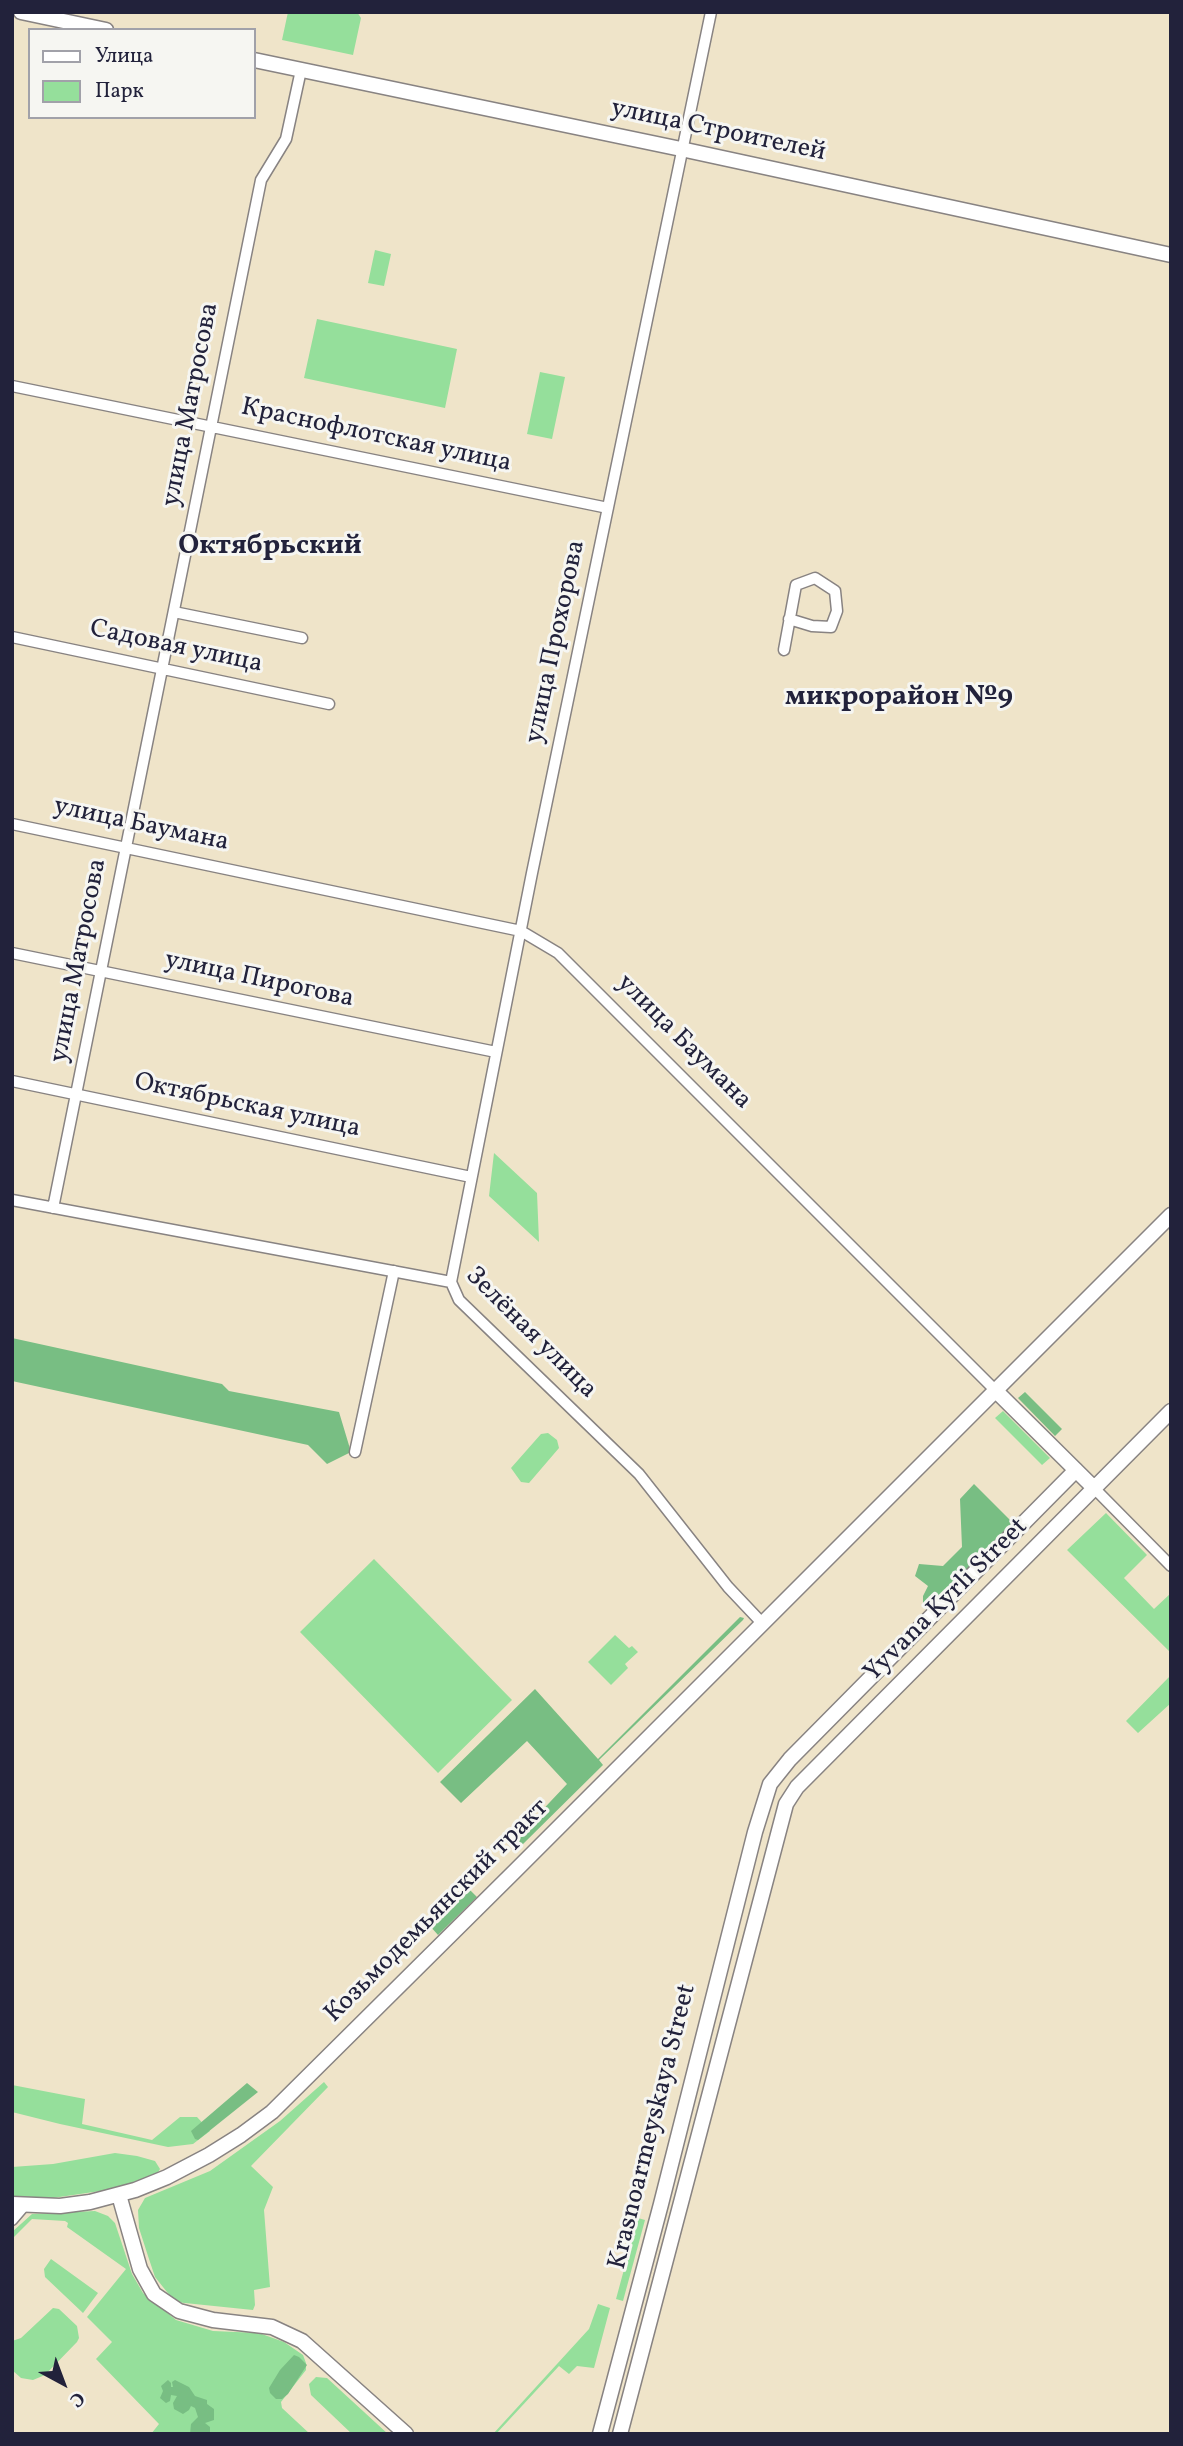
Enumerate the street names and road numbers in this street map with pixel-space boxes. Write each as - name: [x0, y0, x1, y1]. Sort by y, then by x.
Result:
- street label: улица Строителей: [608, 94, 828, 170]
- street label: улица Матросова: [157, 300, 227, 510]
- street label: Краснофлотская улица: [238, 393, 514, 481]
- street label: улица Прохорова: [520, 538, 594, 746]
- street label: Садовая улица: [87, 614, 265, 682]
- street label: улица Баумана: [51, 792, 231, 860]
- street label: улица Матросова: [45, 856, 115, 1066]
- street label: улица Пирогова: [162, 946, 356, 1016]
- street label: улица Баумана: [609, 969, 757, 1117]
- street label: Октябрьская улица: [131, 1068, 363, 1146]
- street label: Зелёная улица: [458, 1262, 602, 1406]
- street label: Yyvana Kyrli Street: [859, 1513, 1035, 1689]
- street label: Козьмодемьянский тракт: [319, 1793, 557, 2031]
- street label: Krasnoarmeyskaya Street: [603, 1981, 705, 2273]

